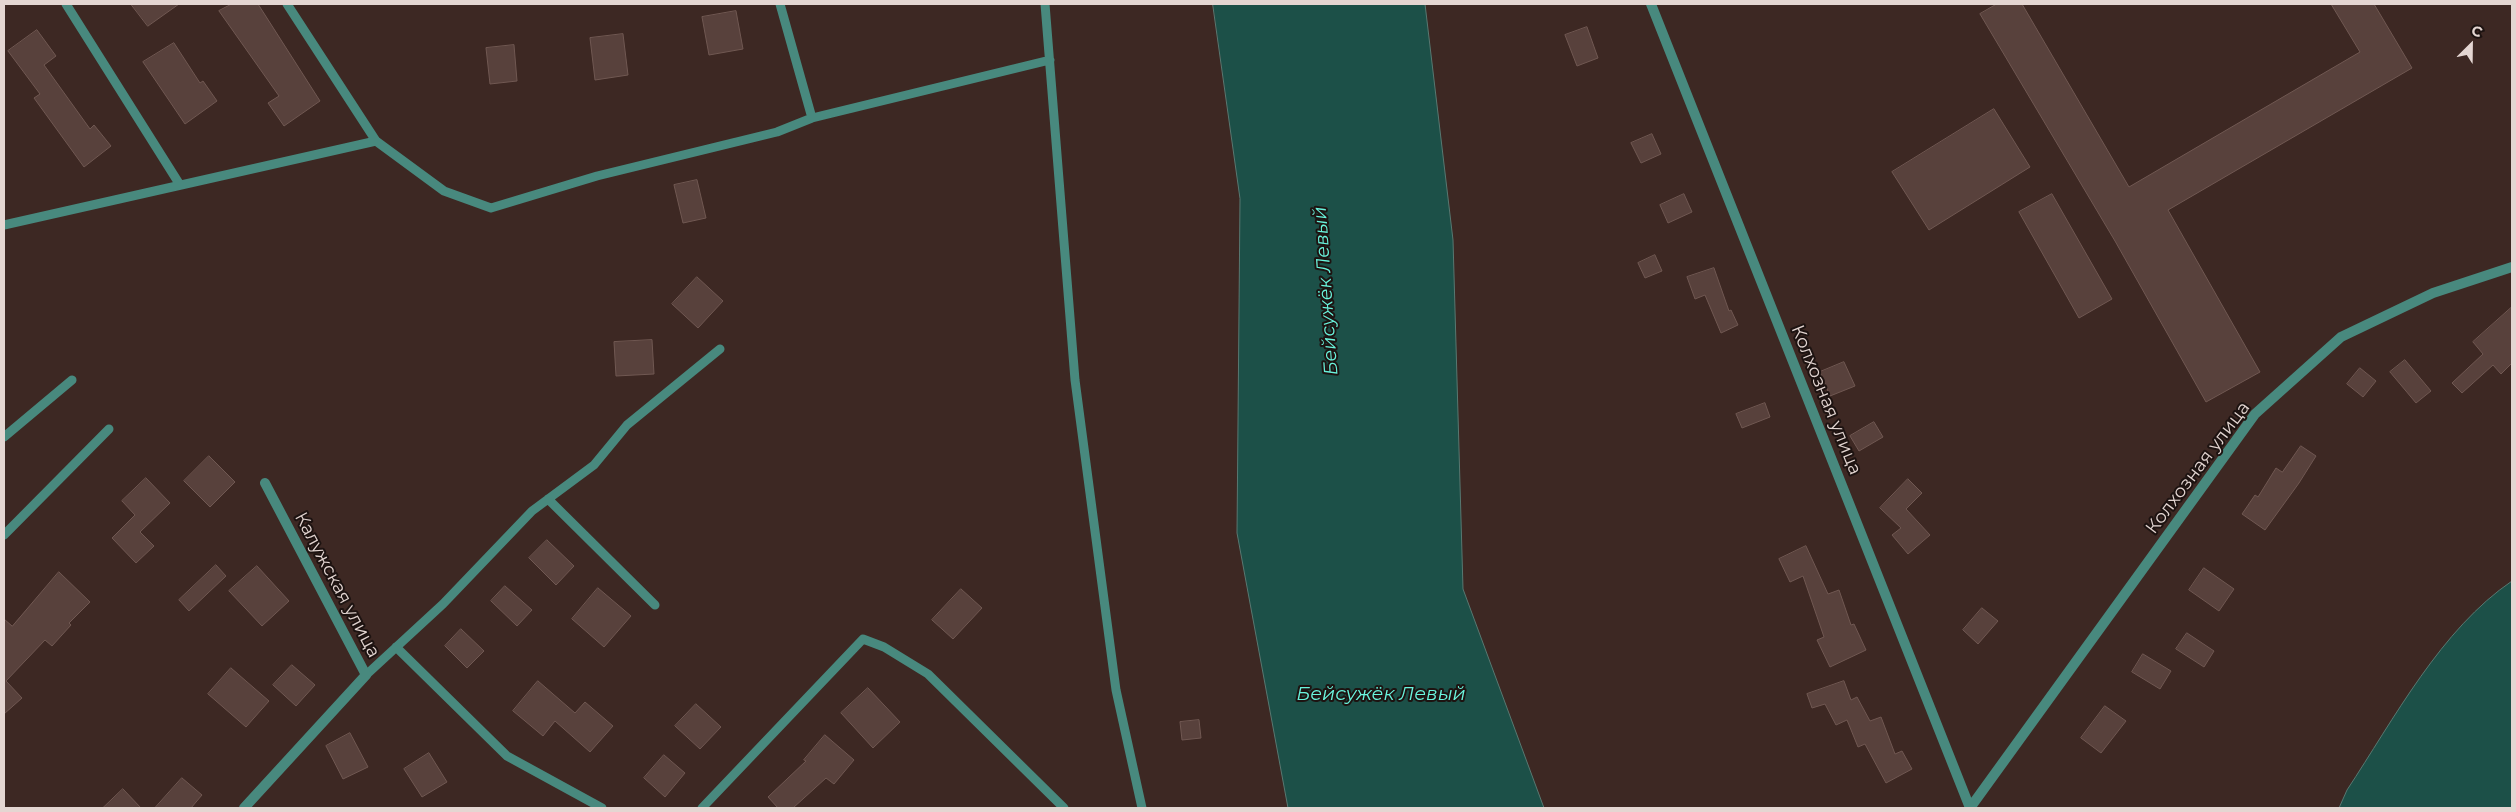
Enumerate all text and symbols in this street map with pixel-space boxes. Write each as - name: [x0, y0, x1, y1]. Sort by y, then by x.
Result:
- north arrow: [2446, 20, 2496, 70]
- text: С: [2469, 21, 2485, 41]
- water label: Бейсужёк Левый: [1309, 206, 1343, 376]
- street label: Колхозная улица: [1786, 322, 1866, 478]
- street label: Колхозная улица: [2141, 398, 2255, 538]
- street label: Калужская улица: [290, 509, 384, 661]
- water label: Бейсужёк Левый: [1296, 683, 1466, 705]

